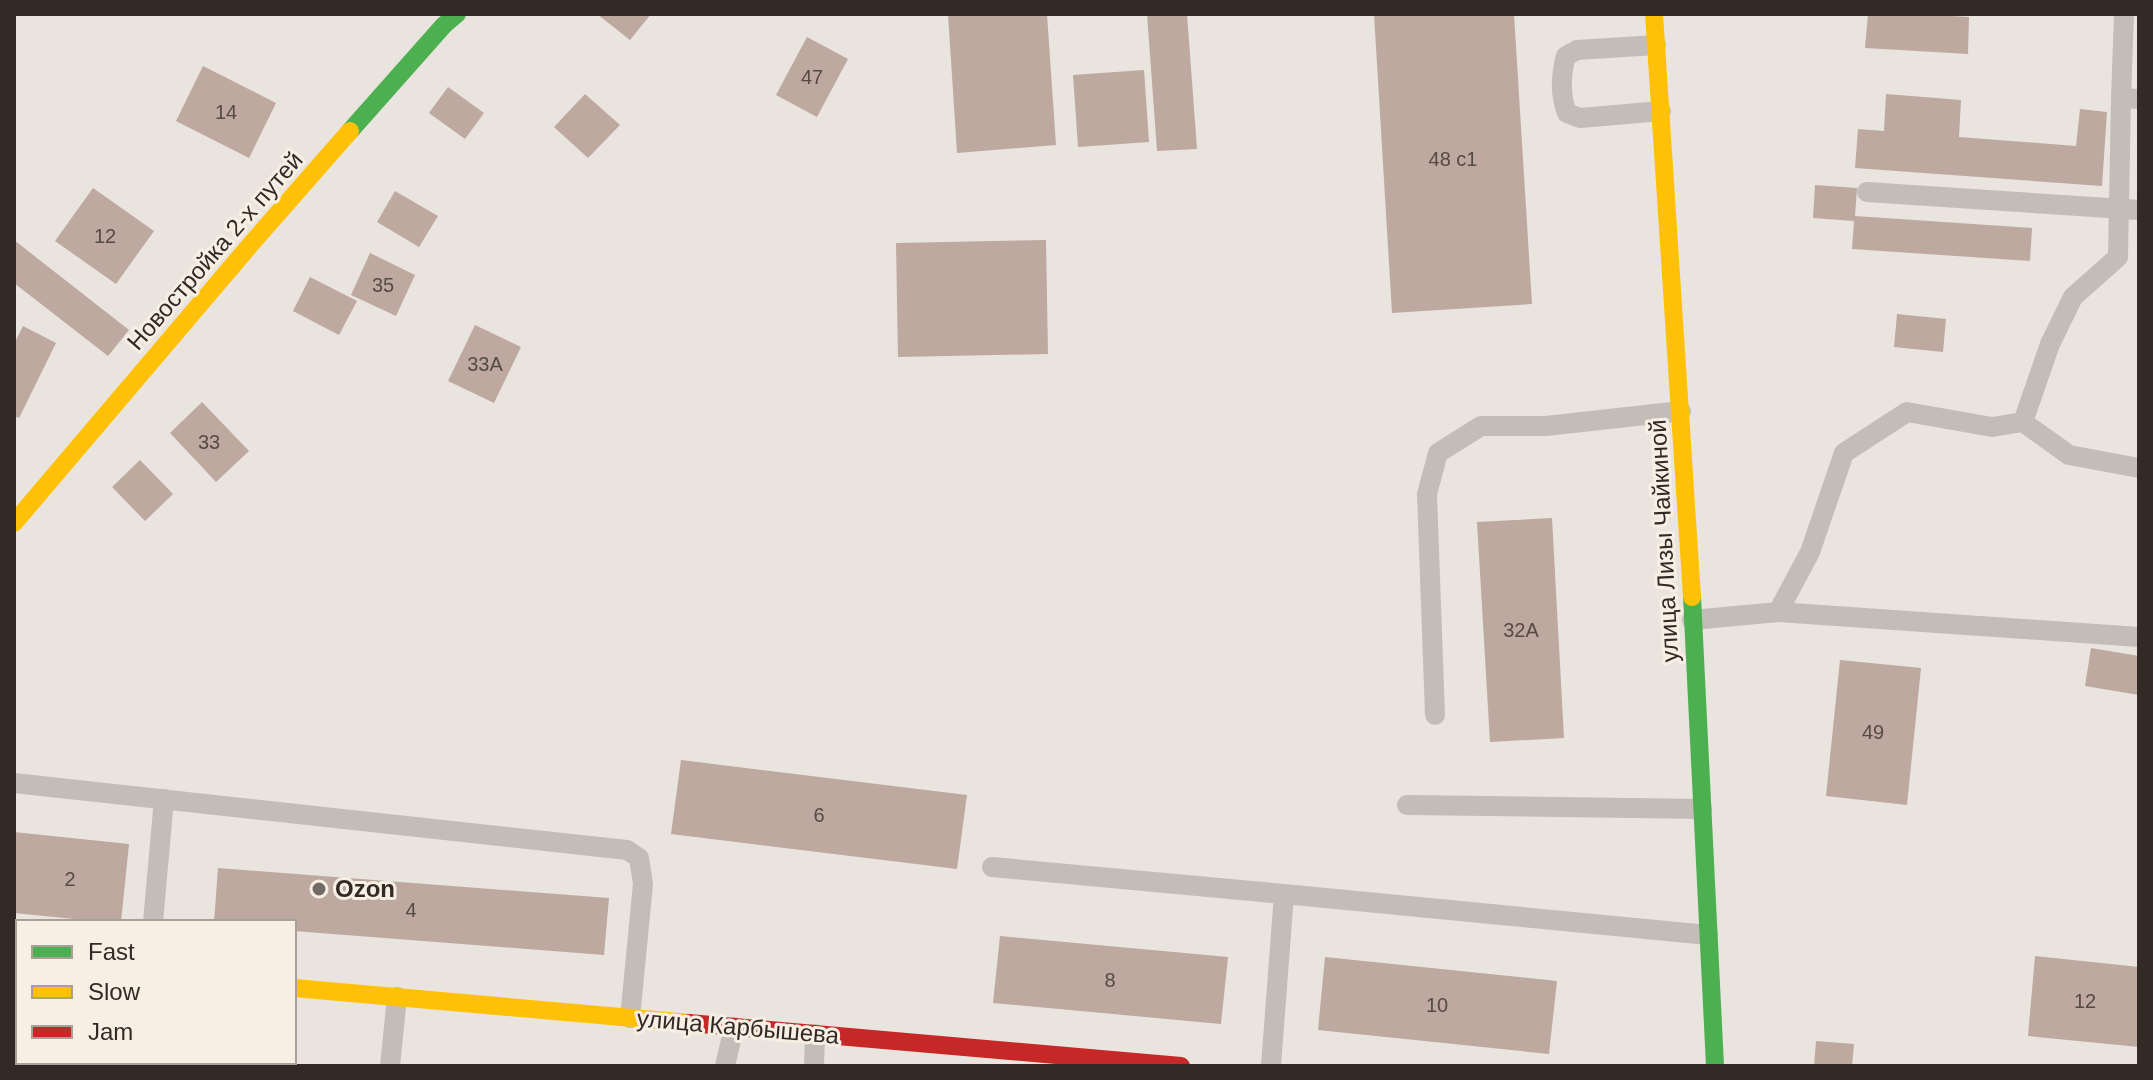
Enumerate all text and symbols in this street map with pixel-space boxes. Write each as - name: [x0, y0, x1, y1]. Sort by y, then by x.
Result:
- house number: 47: [801, 66, 823, 88]
- house number: 14: [215, 101, 237, 123]
- street label: Новостройка 2-х путей: [121, 146, 308, 355]
- house number: 48 с1: [1429, 148, 1477, 170]
- house number: 12: [94, 225, 116, 247]
- house number: 35: [372, 274, 394, 296]
- house number: 33А: [467, 353, 503, 375]
- street label: улица Лизы Чайкиной: [1644, 419, 1683, 663]
- house number: 33: [198, 431, 220, 453]
- house number: 32А: [1503, 619, 1539, 641]
- house number: 49: [1862, 721, 1884, 743]
- house number: 6: [813, 804, 825, 826]
- house number: 2: [64, 868, 76, 890]
- place label: Ozon: [335, 875, 395, 902]
- marker: Ozon: [310, 880, 328, 898]
- house number: 4: [405, 899, 417, 921]
- legend: [16, 920, 296, 1064]
- text: Fast: [88, 938, 135, 965]
- house number: 8: [1104, 969, 1116, 991]
- text: Slow: [88, 978, 141, 1005]
- house number: 12: [2074, 990, 2096, 1012]
- house number: 10: [1426, 994, 1448, 1016]
- street label: улица Карбышева: [636, 1004, 841, 1049]
- text: Jam: [88, 1018, 133, 1045]

